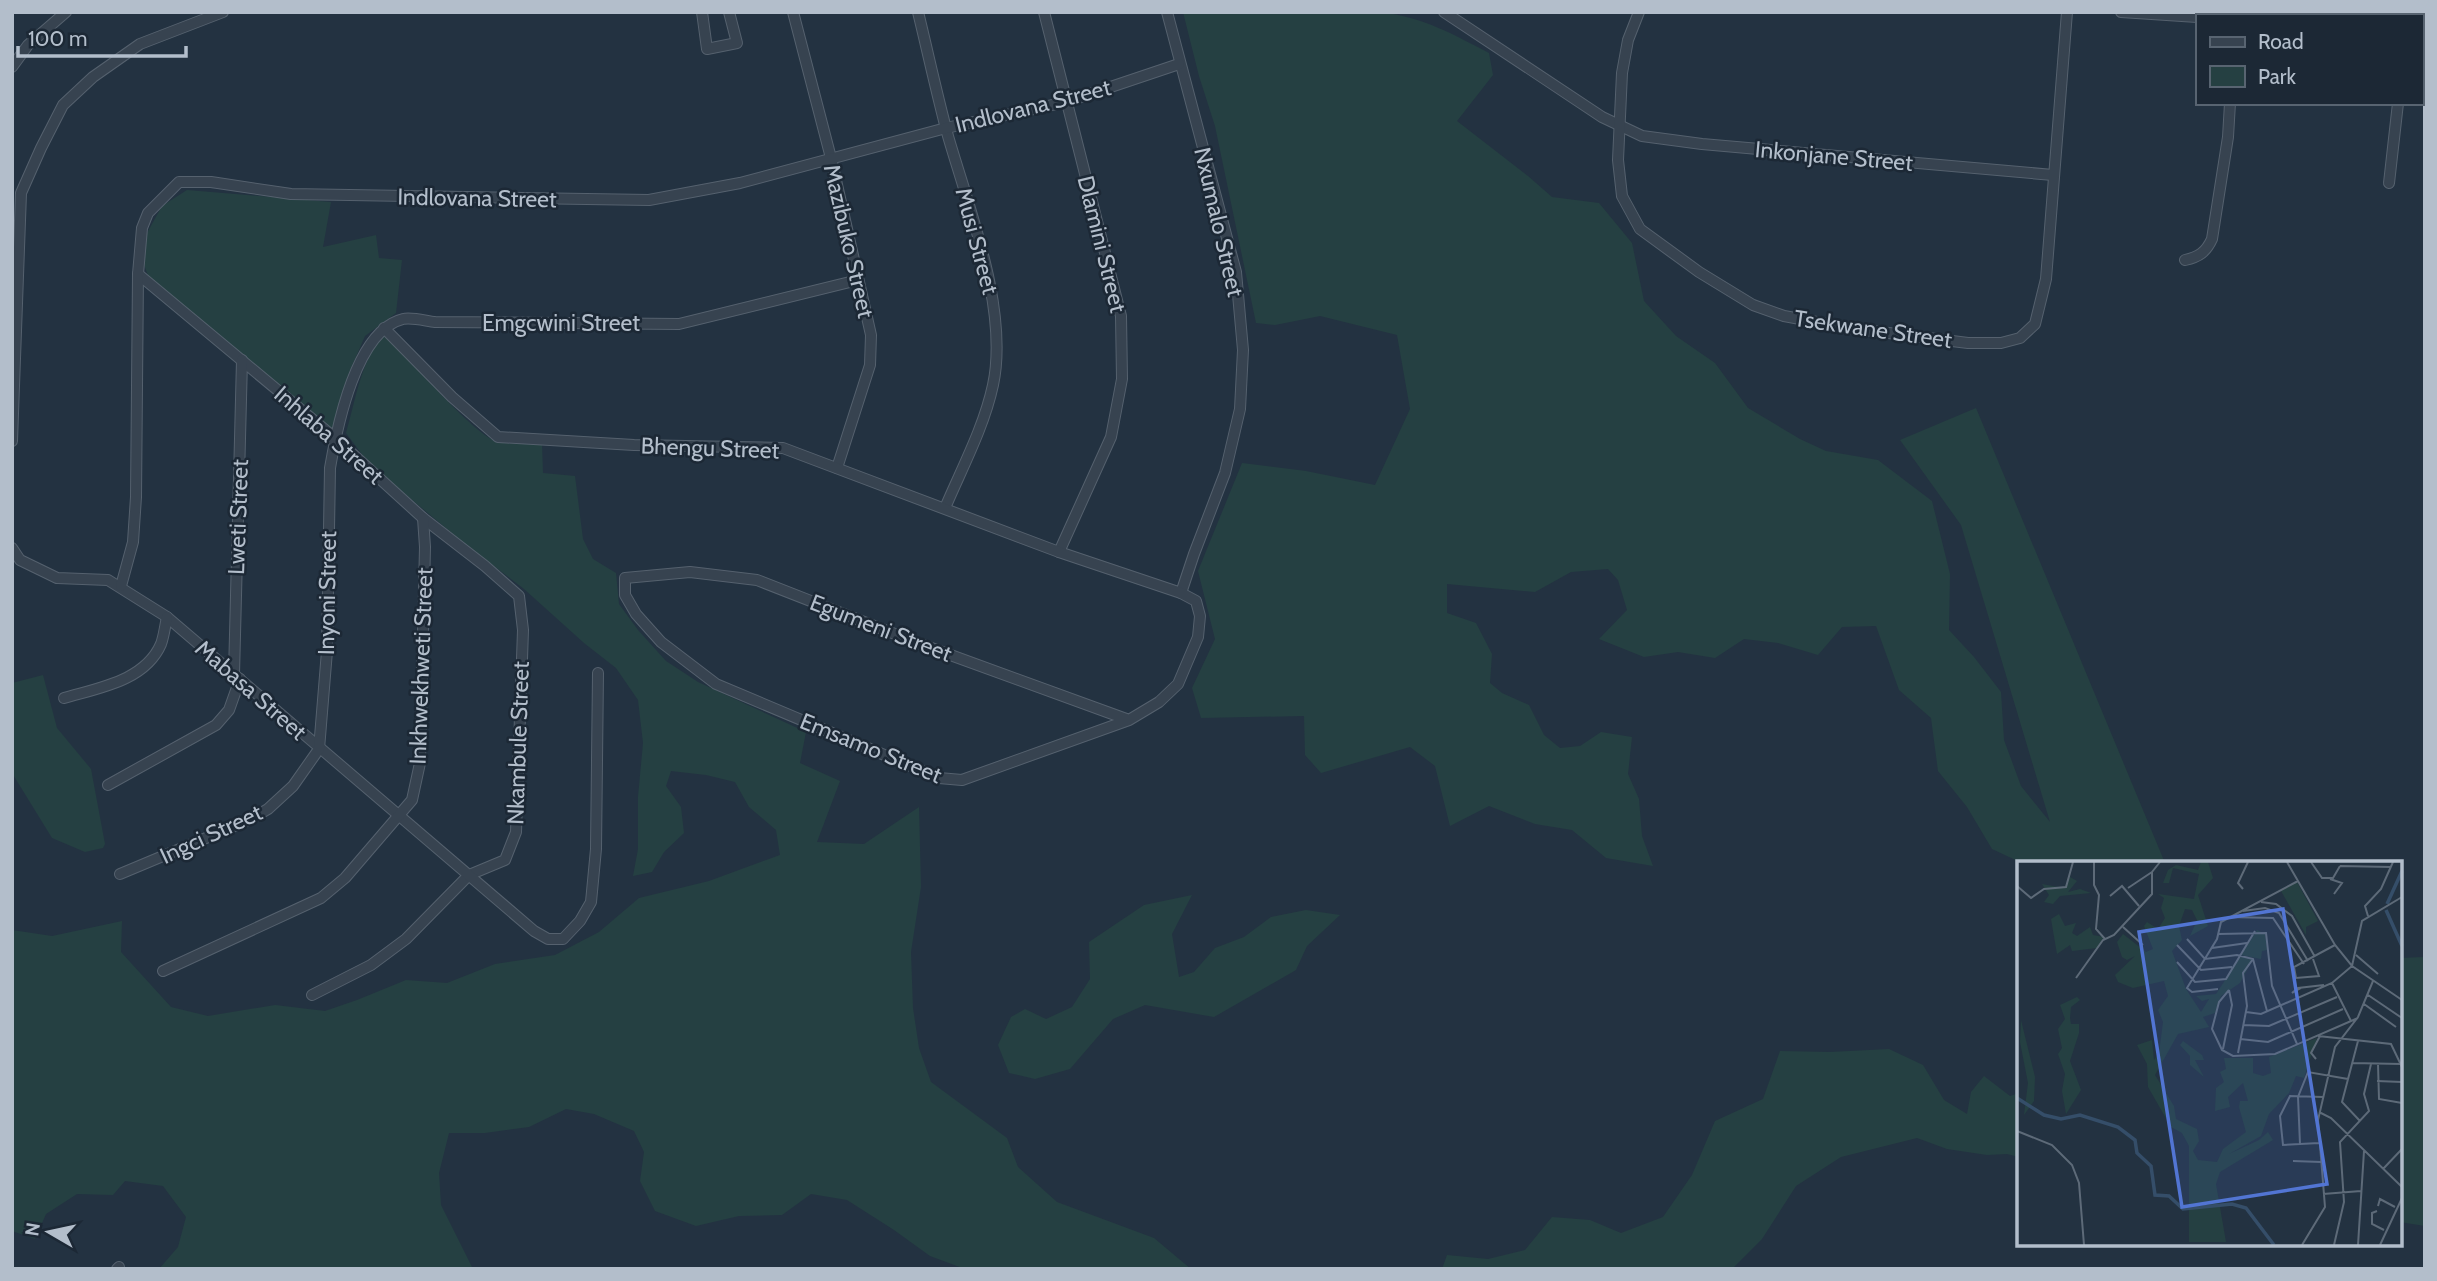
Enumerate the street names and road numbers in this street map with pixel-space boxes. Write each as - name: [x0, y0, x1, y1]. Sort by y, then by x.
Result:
- street label: Indlovana Street: [952, 73, 1114, 139]
- street label: Inkonjane Street: [1754, 135, 1914, 177]
- street label: Nxumalo Street: [1188, 145, 1250, 300]
- street label: Mazibuko Street: [818, 161, 880, 321]
- street label: Dlamini Street: [1071, 173, 1133, 316]
- street label: Indlovana Street: [397, 183, 557, 213]
- street label: Musi Street: [949, 185, 1005, 298]
- street label: Tsekwane Street: [1792, 304, 1954, 354]
- street label: Emgcwini Street: [482, 309, 640, 337]
- street label: Inhlaba Street: [269, 380, 390, 490]
- street label: Bhengu Street: [640, 432, 780, 464]
- street label: Lweti Street: [222, 458, 254, 575]
- street label: Inyoni Street: [312, 530, 342, 655]
- street label: Inkhwekhweti Street: [404, 567, 438, 765]
- street label: Egumeni Street: [806, 588, 956, 668]
- street label: Mabasa Street: [190, 634, 313, 746]
- street label: Nkambule Street: [501, 661, 535, 825]
- street label: Emsamo Street: [796, 707, 946, 789]
- street label: Ingci Street: [155, 798, 267, 870]

